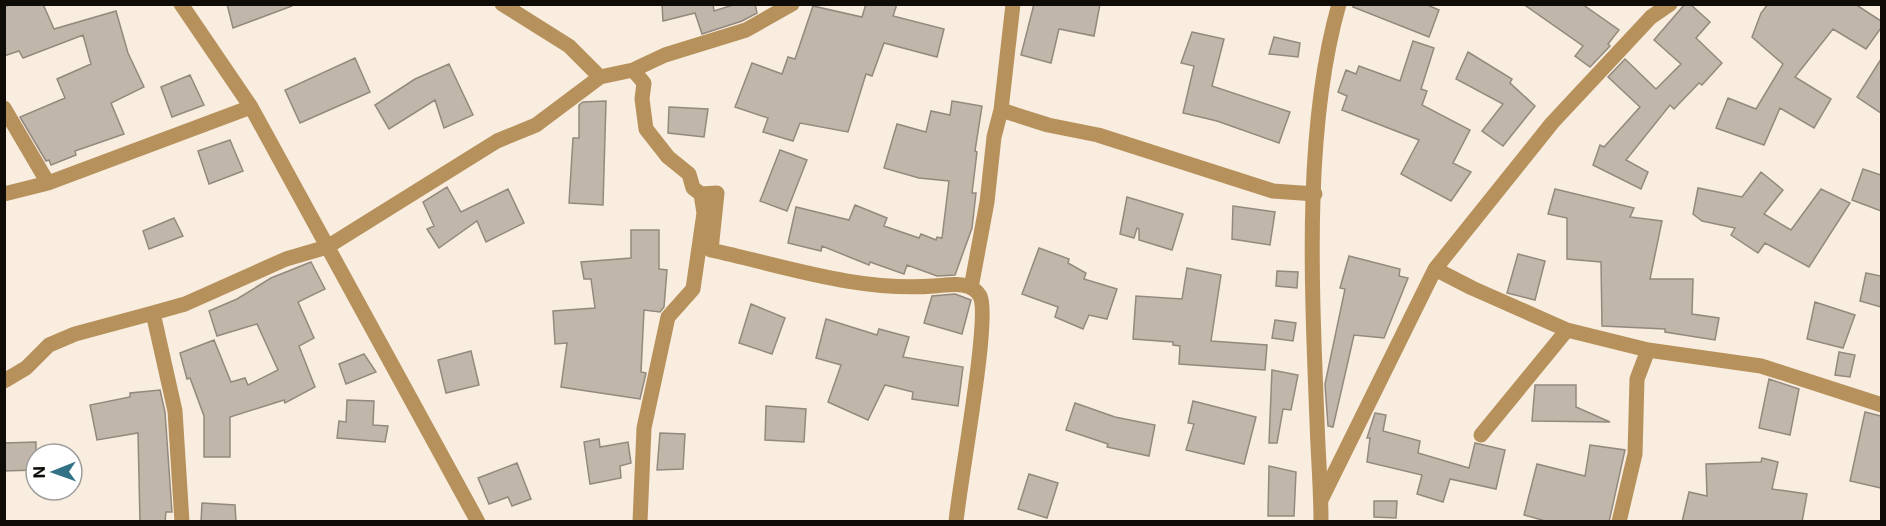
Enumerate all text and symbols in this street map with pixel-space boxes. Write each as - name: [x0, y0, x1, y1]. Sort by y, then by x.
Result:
- north arrow: [24, 442, 84, 502]
- text: N: [29, 466, 49, 479]

